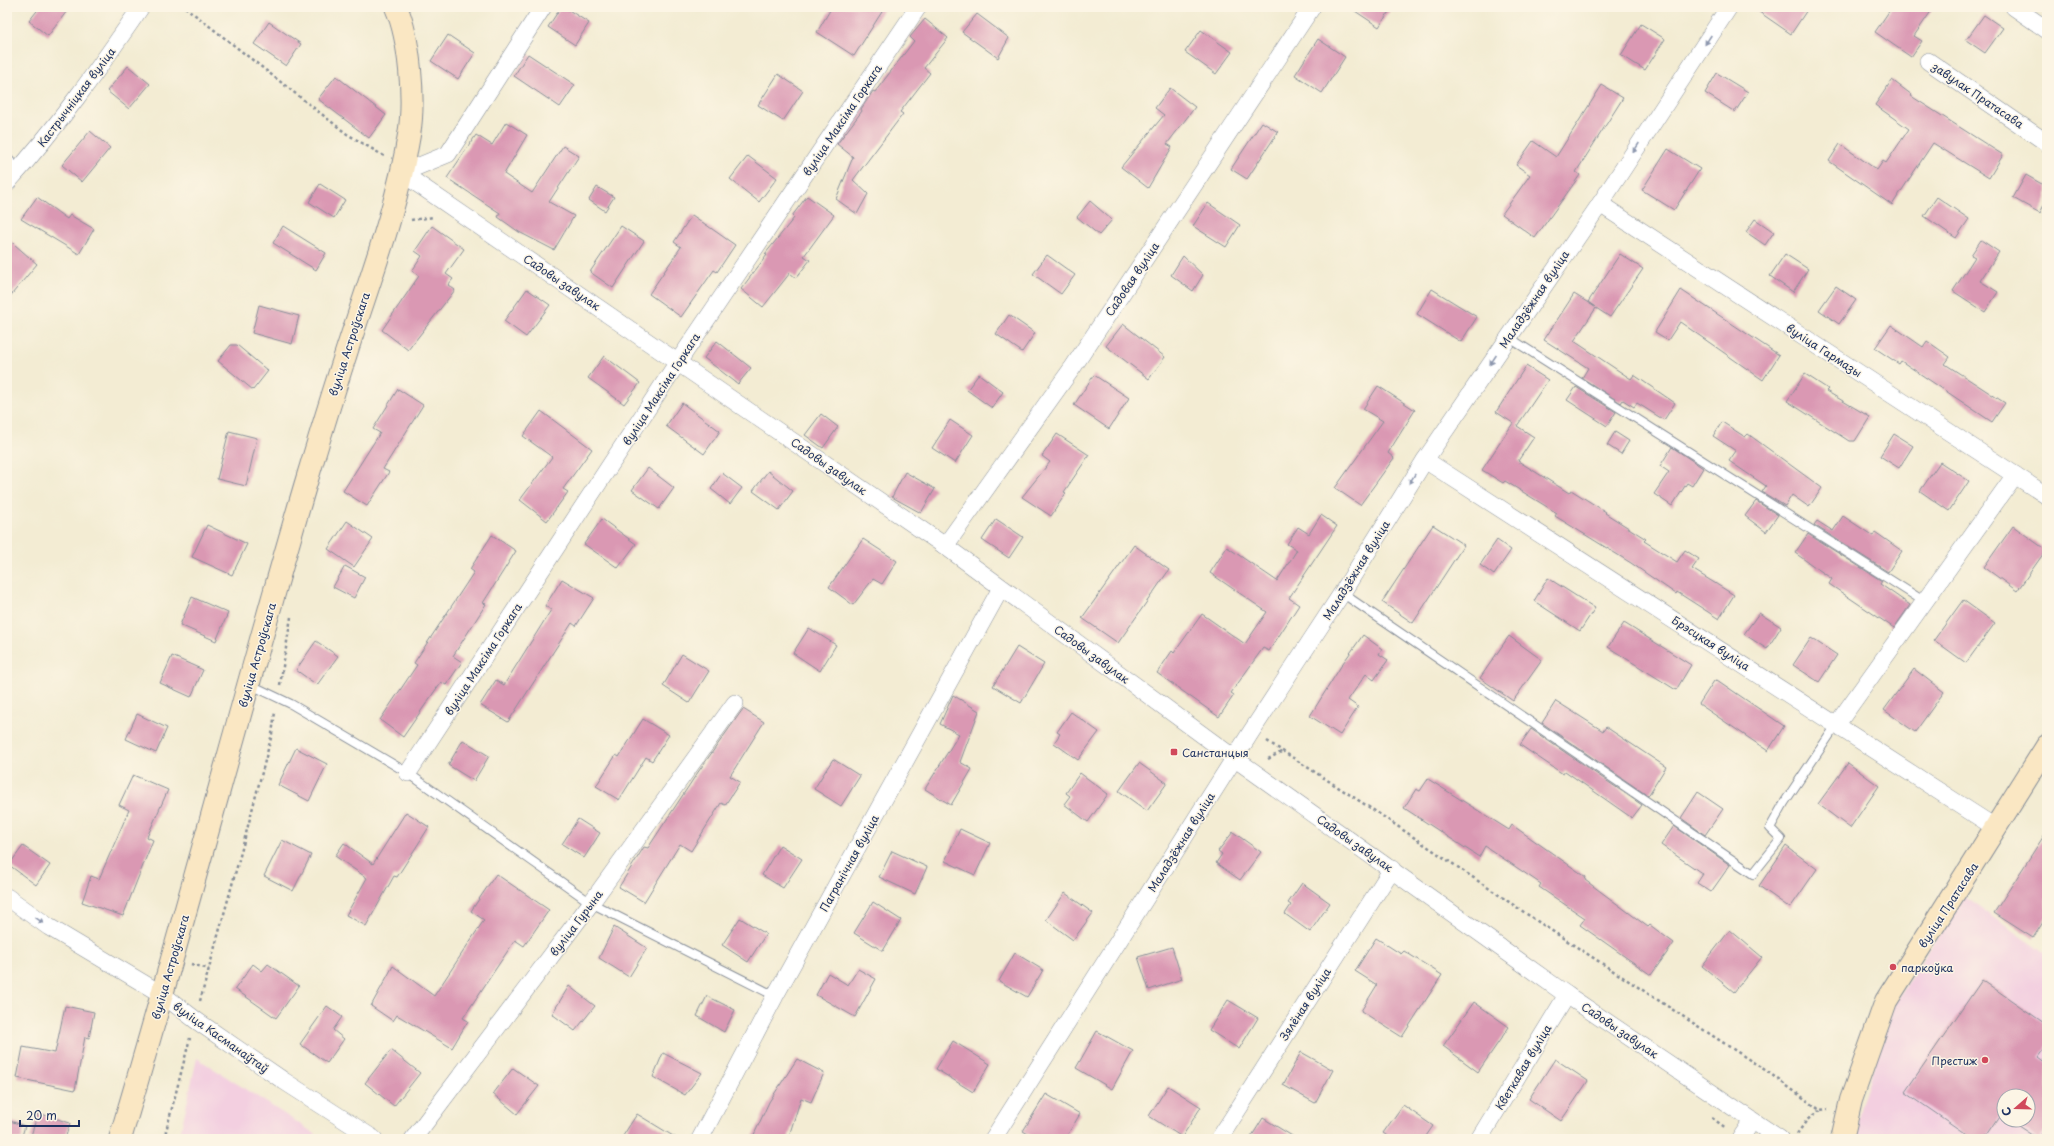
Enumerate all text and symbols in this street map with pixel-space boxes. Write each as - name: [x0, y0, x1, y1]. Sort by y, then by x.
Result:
- one-way arrow: [1704, 34, 1712, 45]
- street label: Кастрычніцкая вуліца: [33, 43, 119, 150]
- street label: завулак Пратасава: [1928, 57, 2027, 132]
- street label: вуліца Максіма Горкага: [798, 61, 886, 179]
- one-way arrow: [1633, 142, 1640, 154]
- street label: Садовая вуліца: [1101, 238, 1163, 319]
- street label: Маладзёжная вуліца: [1495, 246, 1573, 351]
- street label: Садовы завулак: [520, 250, 604, 314]
- street label: вуліца Астроўскага: [324, 290, 374, 398]
- street label: вуліца Гармазы: [1783, 319, 1865, 381]
- street label: вуліца Максіма Горкага: [618, 329, 704, 449]
- one-way arrow: [1489, 355, 1497, 365]
- street label: Садовы завулак: [787, 433, 871, 499]
- one-way arrow: [1409, 474, 1416, 485]
- street label: Маладзёжная вуліца: [1318, 517, 1394, 623]
- street label: вуліца Максіма Горкага: [440, 599, 526, 719]
- street label: вуліца Астроўскага: [234, 601, 280, 709]
- street label: Брэсцкая вуліца: [1669, 611, 1754, 675]
- street label: Садовы завулак: [1051, 621, 1134, 687]
- place label: Санстанцыя: [1182, 744, 1249, 761]
- marker: Санстанцыя: [1169, 747, 1179, 757]
- street label: Маладзёжная вуліца: [1143, 789, 1219, 895]
- street label: Садовы завулак: [1313, 810, 1397, 876]
- street label: Пагранічная вуліца: [815, 811, 883, 915]
- street label: вуліца Пратасава: [1914, 859, 1982, 951]
- street label: вуліца Гурына: [545, 886, 607, 960]
- street label: вуліца Астроўскага: [147, 913, 193, 1021]
- one-way arrow: [34, 916, 44, 924]
- place label: паркоўка: [1901, 959, 1954, 976]
- marker: паркоўка: [1888, 962, 1898, 972]
- street label: Зялёная вуліца: [1275, 964, 1335, 1044]
- street label: вуліца Касманаўтаў: [170, 997, 272, 1077]
- street label: Садовы завулак: [1578, 998, 1662, 1062]
- street label: Кветкавая вуліца: [1491, 1021, 1555, 1113]
- place label: Престиж: [1931, 1052, 1977, 1069]
- marker: Престиж: [1980, 1055, 1990, 1065]
- north arrow: [1996, 1088, 2036, 1128]
- scale bar: [20, 1102, 79, 1128]
- text: С: [1997, 1105, 2016, 1118]
- text: 20 m: [26, 1106, 57, 1124]

